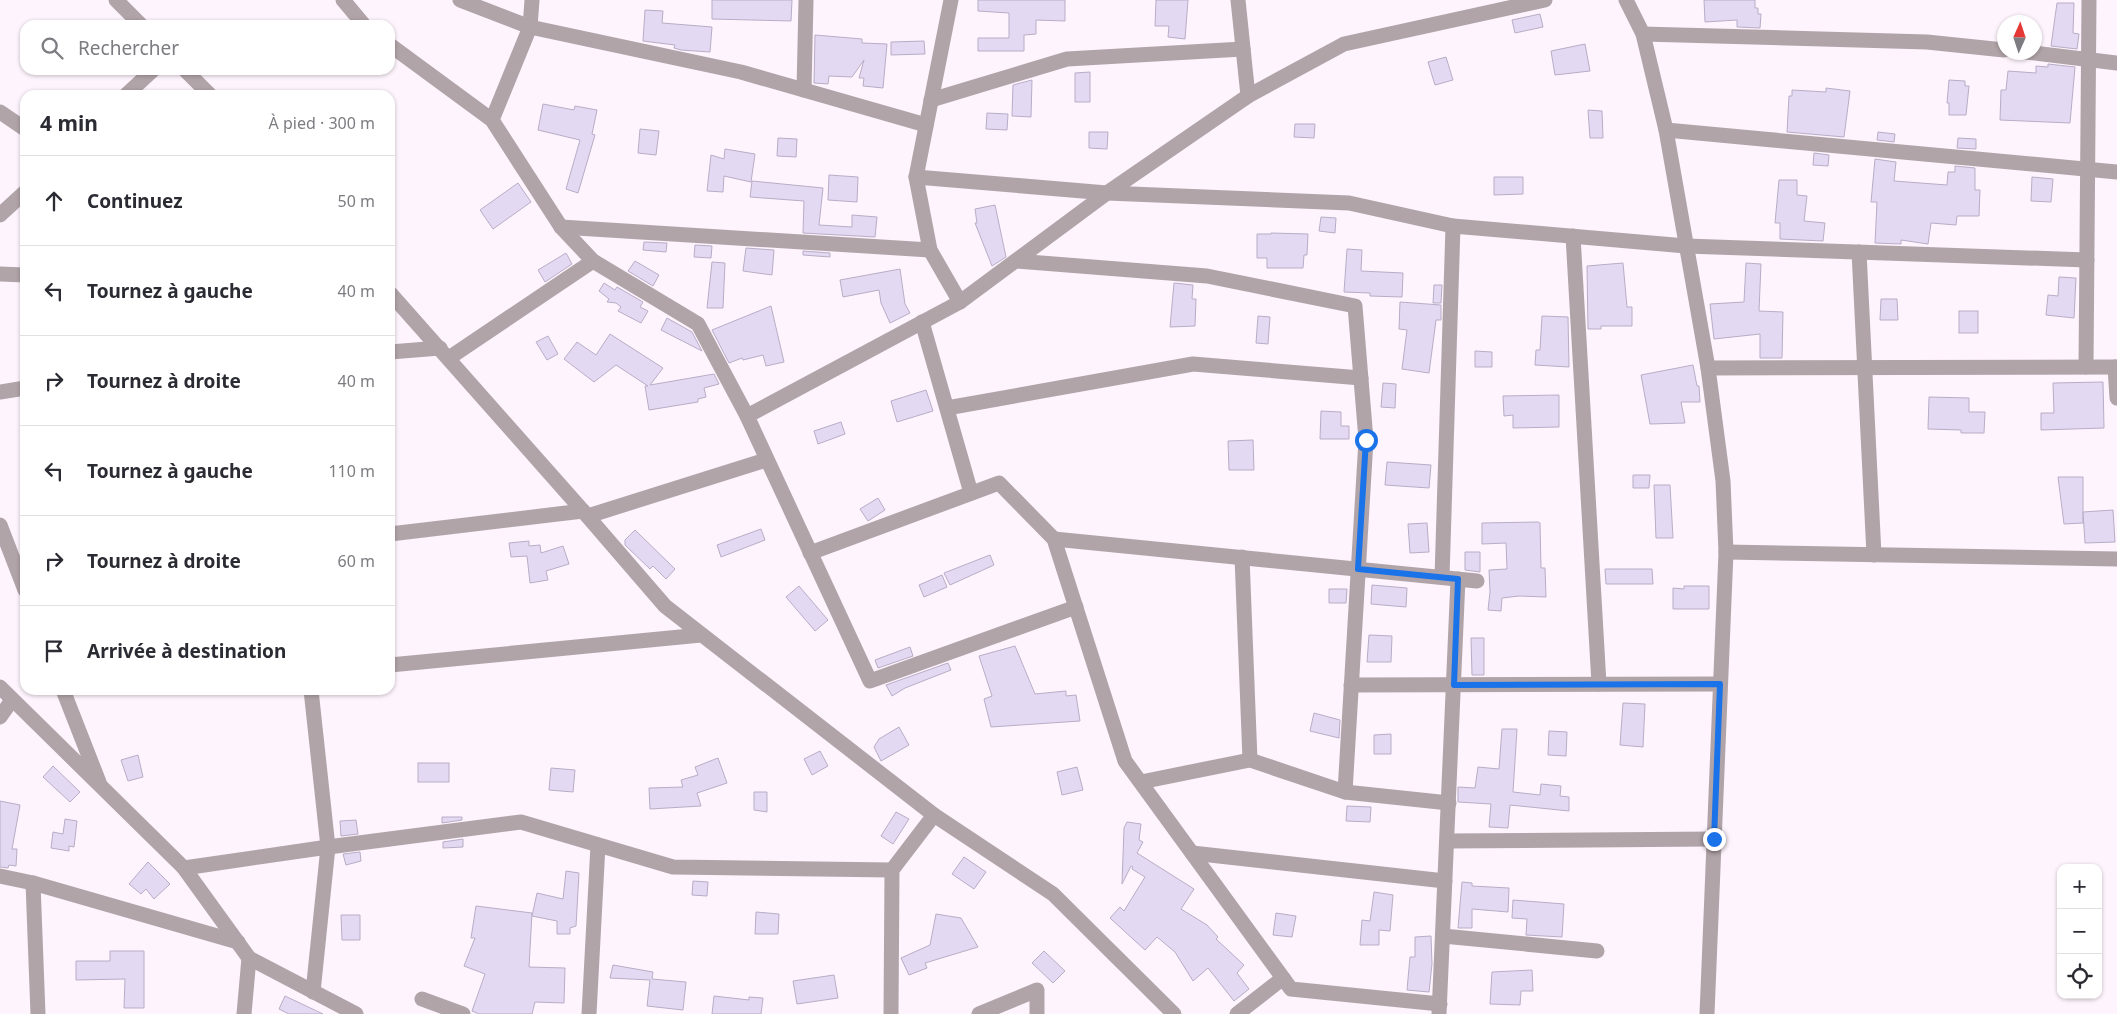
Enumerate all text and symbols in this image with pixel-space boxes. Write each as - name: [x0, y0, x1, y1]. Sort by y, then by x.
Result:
- north arrow: [1997, 15, 2042, 60]
- search box: [20, 20, 395, 75]
- icon: search: [38, 34, 66, 62]
- text: Rechercher: [78, 35, 179, 61]
- text: 4 min: [40, 109, 98, 137]
- text: À pied · 300 m: [269, 112, 375, 134]
- icon: ahead: [40, 187, 68, 215]
- text: Continuez: [87, 188, 183, 214]
- text: 50 m: [338, 190, 375, 212]
- icon: left: [40, 277, 68, 305]
- text: Tournez à gauche: [87, 278, 253, 304]
- text: 40 m: [338, 280, 375, 302]
- icon: right: [40, 367, 68, 395]
- text: Tournez à droite: [87, 368, 241, 394]
- text: 40 m: [338, 370, 375, 392]
- route start: [1355, 429, 1378, 452]
- icon: left: [40, 457, 68, 485]
- text: Tournez à gauche: [87, 458, 253, 484]
- text: 110 m: [328, 460, 375, 482]
- icon: right: [40, 547, 68, 575]
- text: Tournez à droite: [87, 548, 241, 574]
- text: 60 m: [338, 550, 375, 572]
- icon: arrive: [40, 637, 68, 665]
- text: Arrivée à destination: [87, 638, 286, 664]
- route end: [1703, 828, 1726, 851]
- map controls: [2057, 864, 2102, 999]
- button: +: [2057, 864, 2102, 909]
- button: −: [2057, 909, 2102, 954]
- button: locate: [2057, 954, 2102, 999]

